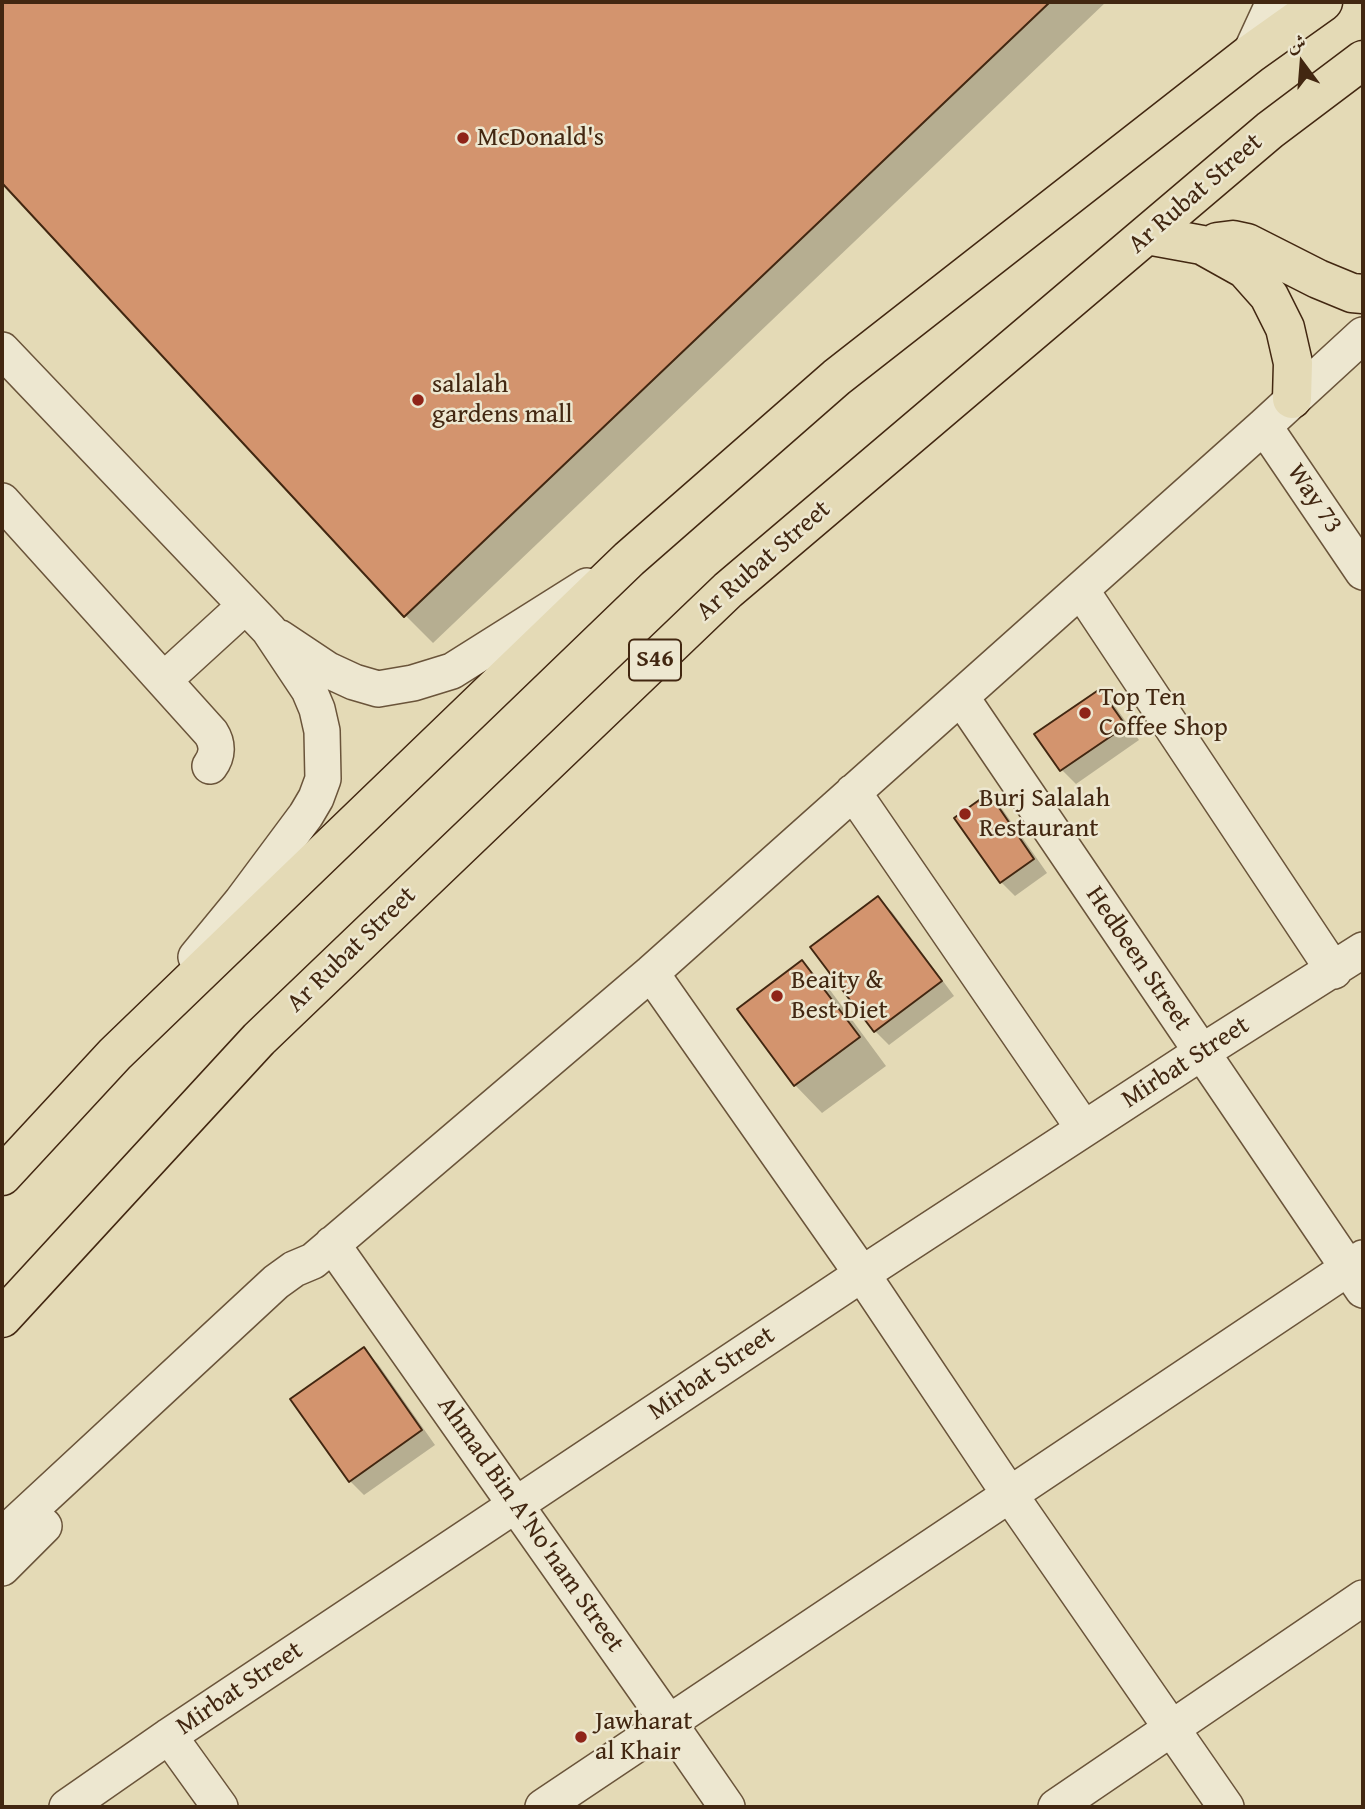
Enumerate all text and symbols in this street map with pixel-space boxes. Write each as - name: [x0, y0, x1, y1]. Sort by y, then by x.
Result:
- text: ش: [1283, 27, 1309, 59]
- north arrow: [1267, 28, 1337, 98]
- place label: McDonald's: [477, 122, 604, 154]
- street label: Ar Rubat Street: [1122, 127, 1270, 261]
- marker: McDonald's: [455, 130, 471, 146]
- place label: salalah gardens mall: [432, 369, 573, 430]
- marker: salalah gardens mall: [410, 392, 426, 408]
- street label: Way 73: [1280, 458, 1348, 540]
- street label: Ar Rubat Street: [690, 494, 838, 628]
- road number: S46: [629, 640, 681, 680]
- place label: Top Ten Coffee Shop: [1099, 682, 1228, 744]
- marker: Top Ten Coffee Shop: [1077, 705, 1093, 721]
- place label: Burj Salalah Restaurant: [979, 783, 1110, 844]
- marker: Burj Salalah Restaurant: [957, 806, 973, 822]
- street label: Ar Rubat Street: [281, 881, 423, 1019]
- street label: Hedbeen Street: [1078, 881, 1198, 1037]
- place label: Beaity & Best Diet: [791, 965, 888, 1026]
- marker: Beaity & Best Diet: [769, 988, 785, 1004]
- street label: Mirbat Street: [1116, 1010, 1256, 1116]
- street label: Mirbat Street: [643, 1320, 781, 1428]
- street label: Ahmad Bin A'No'nam Street: [430, 1391, 630, 1659]
- street label: Mirbat Street: [171, 1635, 309, 1743]
- place label: Jawharat al Khair: [595, 1706, 692, 1768]
- marker: Jawharat al Khair: [573, 1729, 589, 1745]

